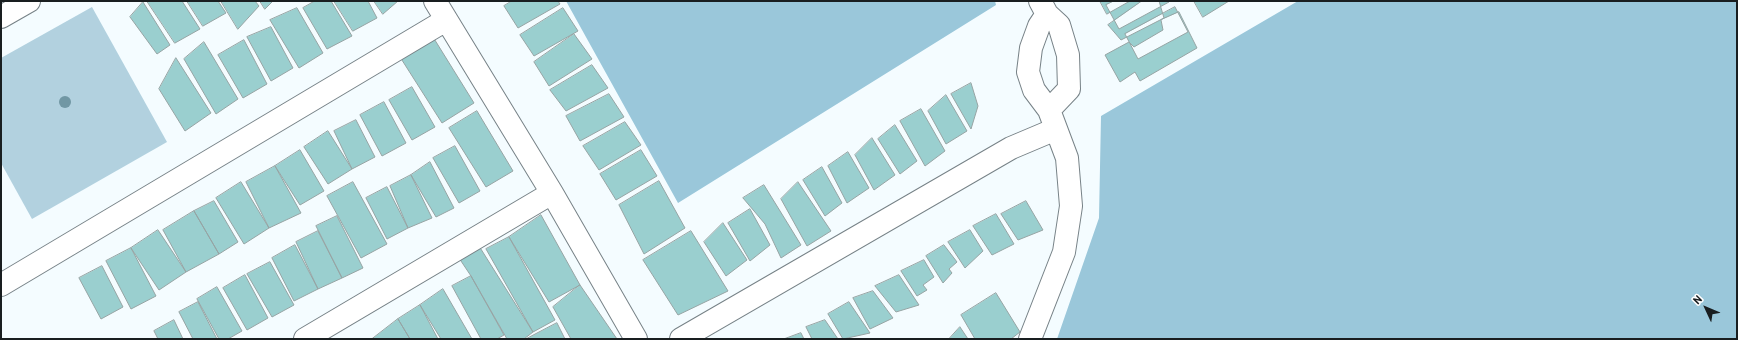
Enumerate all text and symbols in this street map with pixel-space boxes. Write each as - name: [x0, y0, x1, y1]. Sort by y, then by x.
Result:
- north arrow: [1686, 288, 1726, 328]
- text: N: [1690, 292, 1704, 306]

